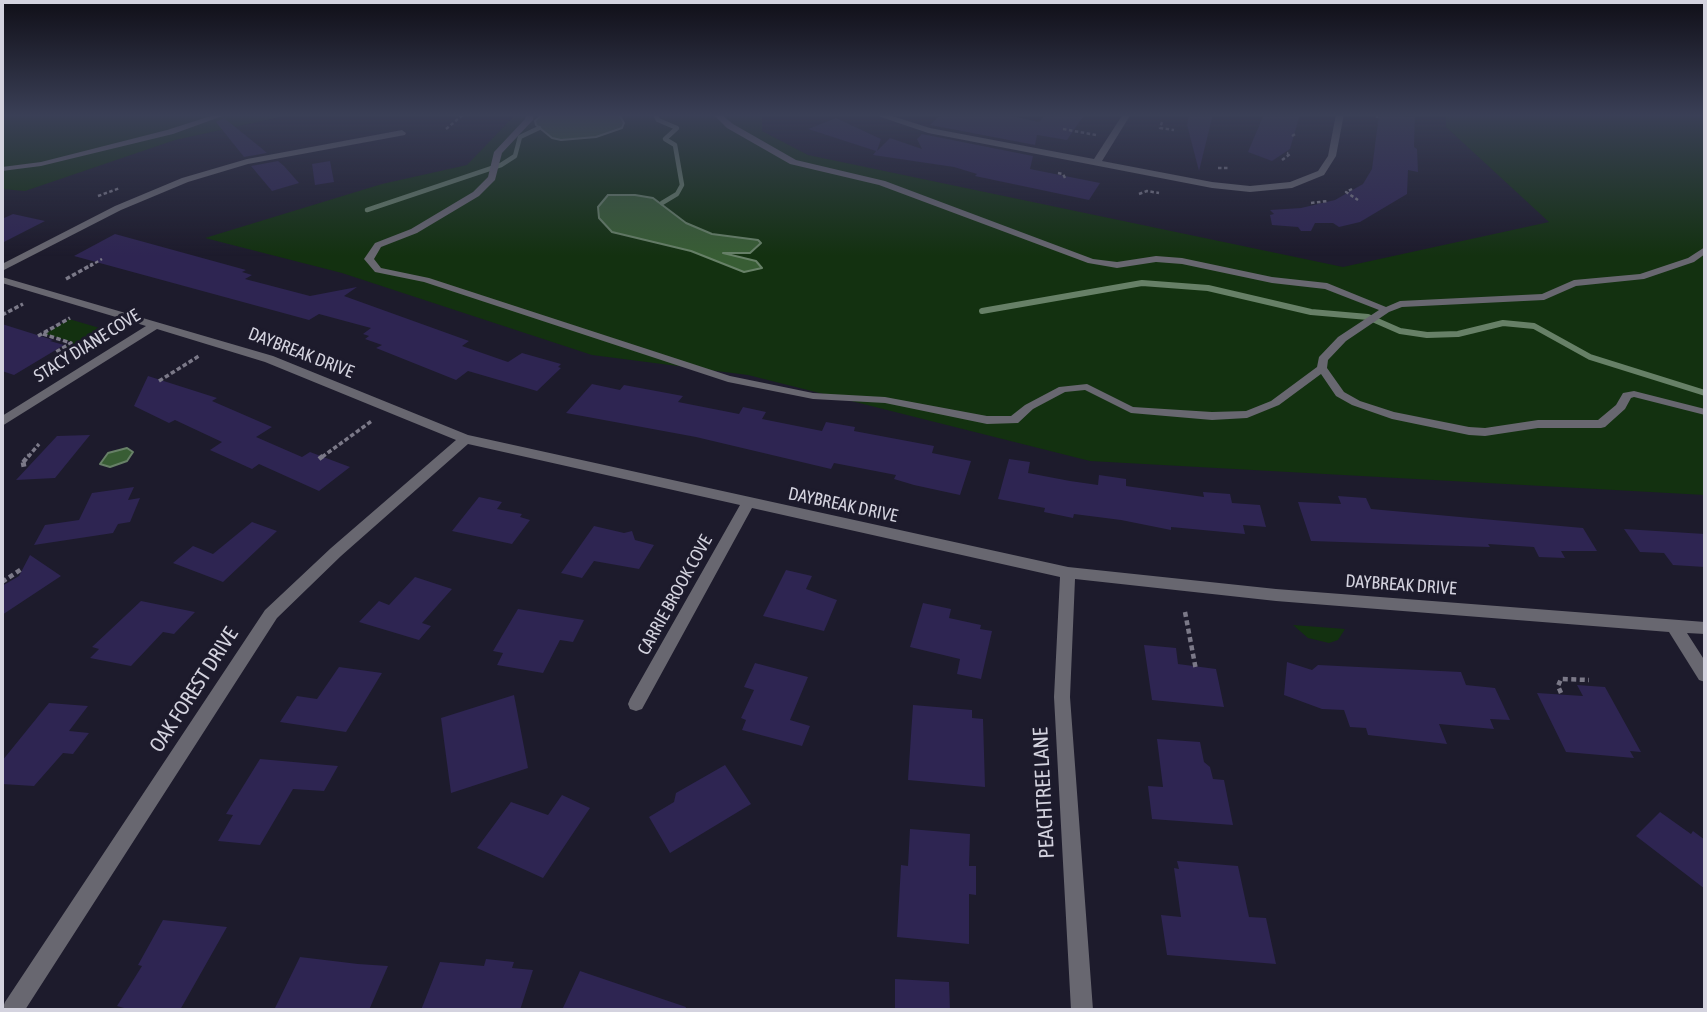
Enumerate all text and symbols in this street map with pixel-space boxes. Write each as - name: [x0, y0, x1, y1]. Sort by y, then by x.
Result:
- street label: STACY DIANE COVE: [30, 305, 144, 387]
- street label: DAYBREAK DRIVE: [245, 323, 357, 383]
- street label: DAYBREAK DRIVE: [786, 483, 900, 527]
- street label: CARRIE BROOK COVE: [633, 531, 717, 659]
- street label: DAYBREAK DRIVE: [1345, 570, 1457, 600]
- street label: OAK FOREST DRIVE: [144, 623, 244, 757]
- street label: PEACHTREE LANE: [1028, 727, 1060, 859]

